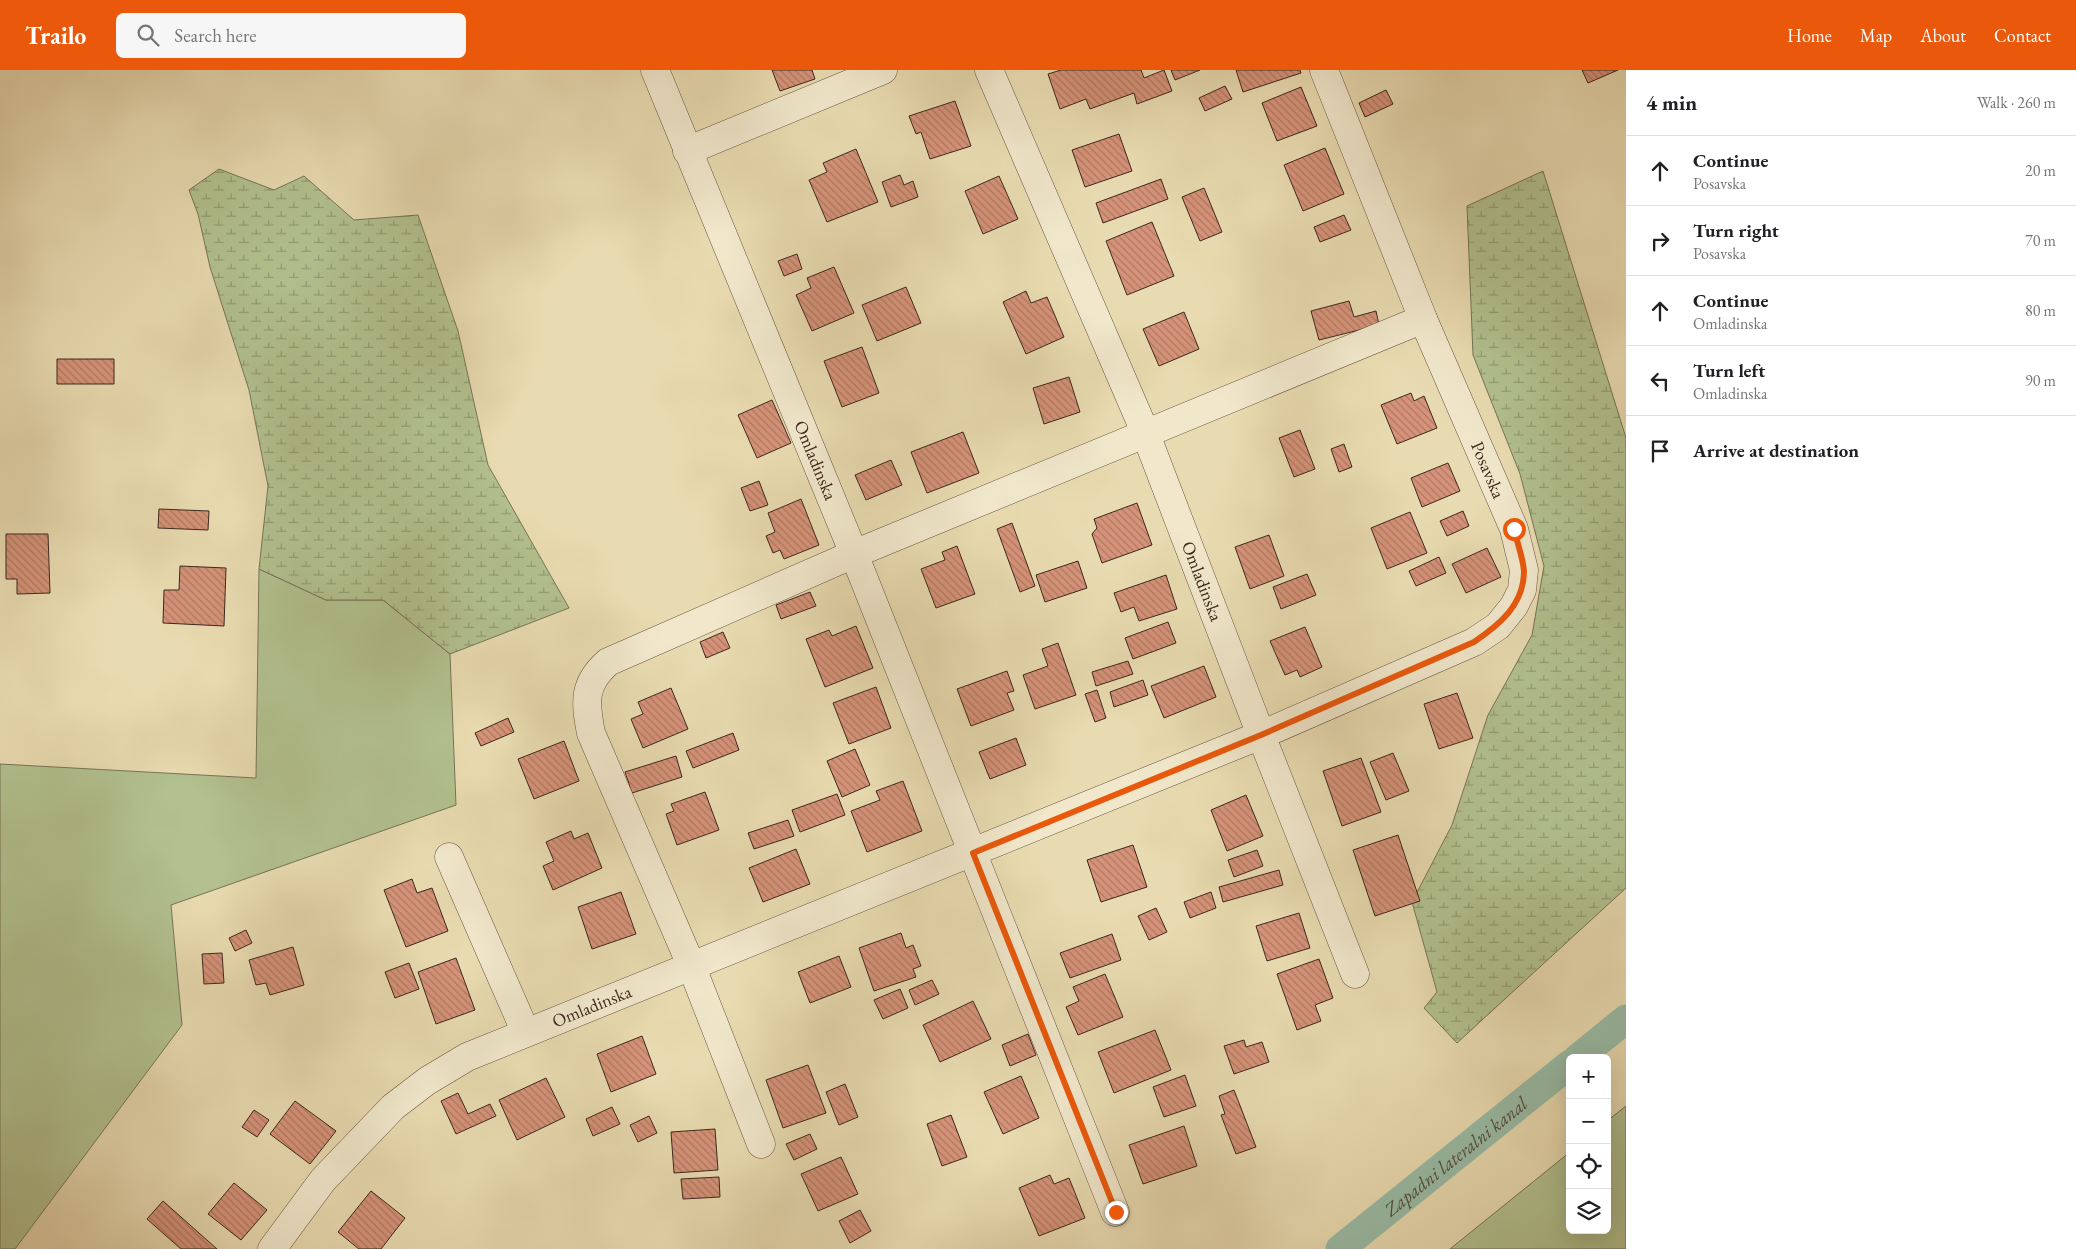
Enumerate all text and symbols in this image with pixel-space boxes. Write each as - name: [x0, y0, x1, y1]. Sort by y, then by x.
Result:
- search box: [116, 13, 466, 58]
- text: Trailo: [25, 20, 86, 51]
- icon: search: [134, 21, 162, 49]
- text: Search here: [174, 23, 257, 48]
- text: Home: [1787, 24, 1832, 47]
- text: Map: [1860, 24, 1892, 47]
- text: About: [1920, 24, 1966, 47]
- text: Contact: [1994, 24, 2051, 47]
- text: 4 min: [1646, 89, 1697, 116]
- text: Walk · 260 m: [1977, 92, 2056, 113]
- text: Continue: [1693, 148, 1768, 173]
- icon: ahead: [1646, 157, 1674, 185]
- text: 20 m: [2025, 160, 2056, 181]
- text: Posavska: [1693, 173, 1746, 194]
- text: Turn right: [1693, 218, 1779, 243]
- icon: right: [1646, 227, 1674, 255]
- text: 70 m: [2025, 230, 2056, 251]
- text: Posavska: [1693, 243, 1746, 264]
- text: Continue: [1693, 288, 1768, 313]
- icon: ahead: [1646, 297, 1674, 325]
- text: 80 m: [2025, 300, 2056, 321]
- text: Omladinska: [1693, 313, 1767, 334]
- text: Turn left: [1693, 358, 1765, 383]
- icon: left: [1646, 367, 1674, 395]
- text: 90 m: [2025, 370, 2056, 391]
- text: Omladinska: [1693, 383, 1767, 404]
- street label: Omladinska: [789, 417, 843, 504]
- icon: arrive: [1646, 437, 1674, 465]
- street label: Posavska: [1466, 438, 1511, 503]
- text: Arrive at destination: [1693, 438, 1859, 463]
- route start: [1503, 518, 1526, 541]
- street label: Omladinska: [1177, 538, 1229, 625]
- street label: Omladinska: [548, 979, 635, 1032]
- map controls: [1566, 1054, 1611, 1234]
- button: +: [1566, 1054, 1611, 1099]
- water label: Zapadni lateralni kanal: [1378, 1091, 1533, 1223]
- button: −: [1566, 1099, 1611, 1144]
- button: locate: [1566, 1144, 1611, 1189]
- button: layers: [1566, 1189, 1611, 1234]
- route end: [1105, 1201, 1128, 1224]

